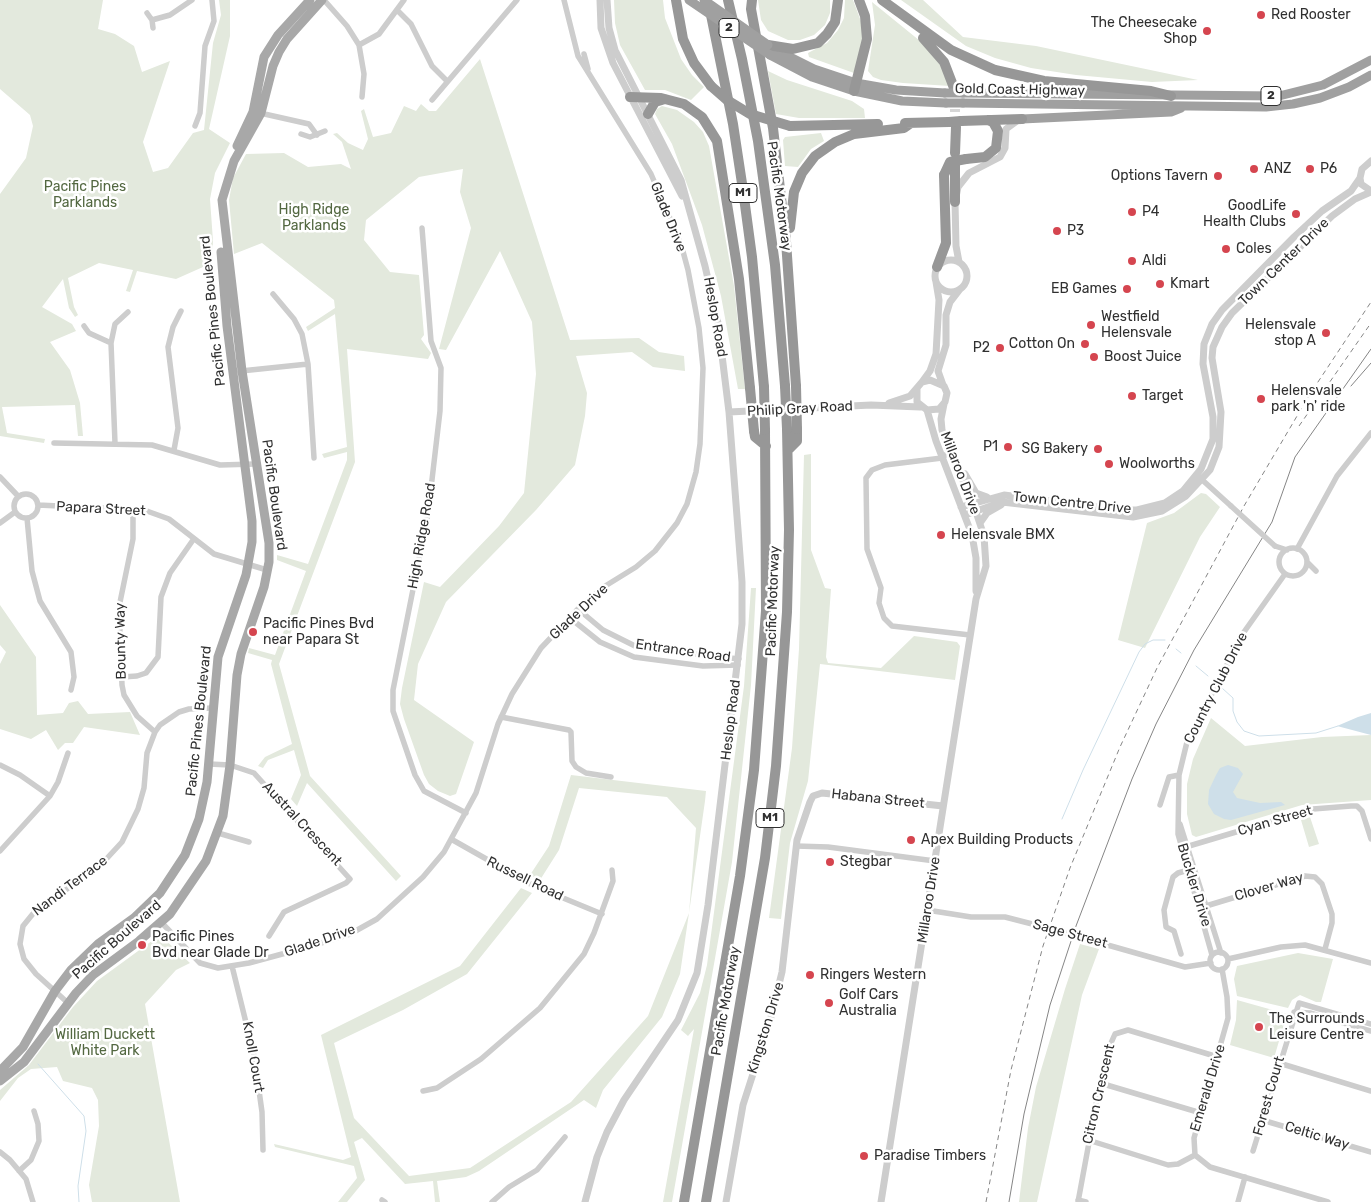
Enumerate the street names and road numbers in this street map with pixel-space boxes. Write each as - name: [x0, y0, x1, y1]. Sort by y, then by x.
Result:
- road number: 2: [719, 18, 739, 38]
- street label: Gold Coast Highway: [955, 80, 1085, 100]
- road number: 2: [1261, 86, 1281, 105]
- street label: Pacific Motorway: [763, 140, 795, 252]
- street label: Glade Drive: [646, 180, 690, 254]
- road number: M1: [729, 184, 757, 202]
- street label: Town Center Drive: [1235, 215, 1333, 309]
- street label: Pacific Pines Boulevard: [197, 235, 229, 387]
- street label: Heslop Road: [700, 275, 730, 359]
- street label: Philip Gray Road: [747, 398, 853, 420]
- street label: Millaroo Drive: [936, 429, 984, 517]
- street label: Pacific Boulevard: [258, 438, 290, 552]
- street label: High Ridge Road: [404, 482, 440, 590]
- street label: Town Centre Drive: [1012, 488, 1132, 518]
- street label: Papara Street: [56, 498, 146, 520]
- street label: Pacific Motorway: [763, 545, 783, 657]
- street label: Glade Drive: [546, 581, 612, 643]
- street label: Bounty Way: [112, 602, 130, 680]
- street label: Country Club Drive: [1181, 630, 1251, 746]
- street label: Entrance Road: [634, 636, 732, 666]
- street label: Pacific Pines Boulevard: [183, 645, 215, 797]
- street label: Heslop Road: [718, 679, 744, 761]
- street label: Austral Crescent: [259, 778, 345, 870]
- street label: Habana Street: [830, 786, 926, 812]
- street label: Cyan Street: [1236, 802, 1314, 840]
- road number: M1: [756, 808, 784, 828]
- street label: Buckler Drive: [1173, 841, 1215, 929]
- street label: Nandi Terrace: [29, 852, 111, 920]
- street label: Russell Road: [484, 853, 566, 905]
- street label: Millaroo Drive: [914, 856, 944, 944]
- street label: Clover Way: [1233, 869, 1305, 905]
- street label: Pacific Boulevard: [69, 897, 165, 983]
- street label: Sage Street: [1031, 916, 1109, 952]
- street label: Glade Drive: [282, 921, 358, 961]
- street label: Pacific Motorway: [708, 945, 744, 1057]
- street label: Kingston Drive: [744, 980, 788, 1076]
- street label: Knoll Court: [238, 1020, 268, 1094]
- street label: Citron Crescent: [1079, 1042, 1119, 1146]
- street label: Emerald Drive: [1187, 1042, 1229, 1134]
- street label: Forest Court: [1250, 1054, 1288, 1138]
- street label: Celtic Way: [1283, 1118, 1351, 1154]

